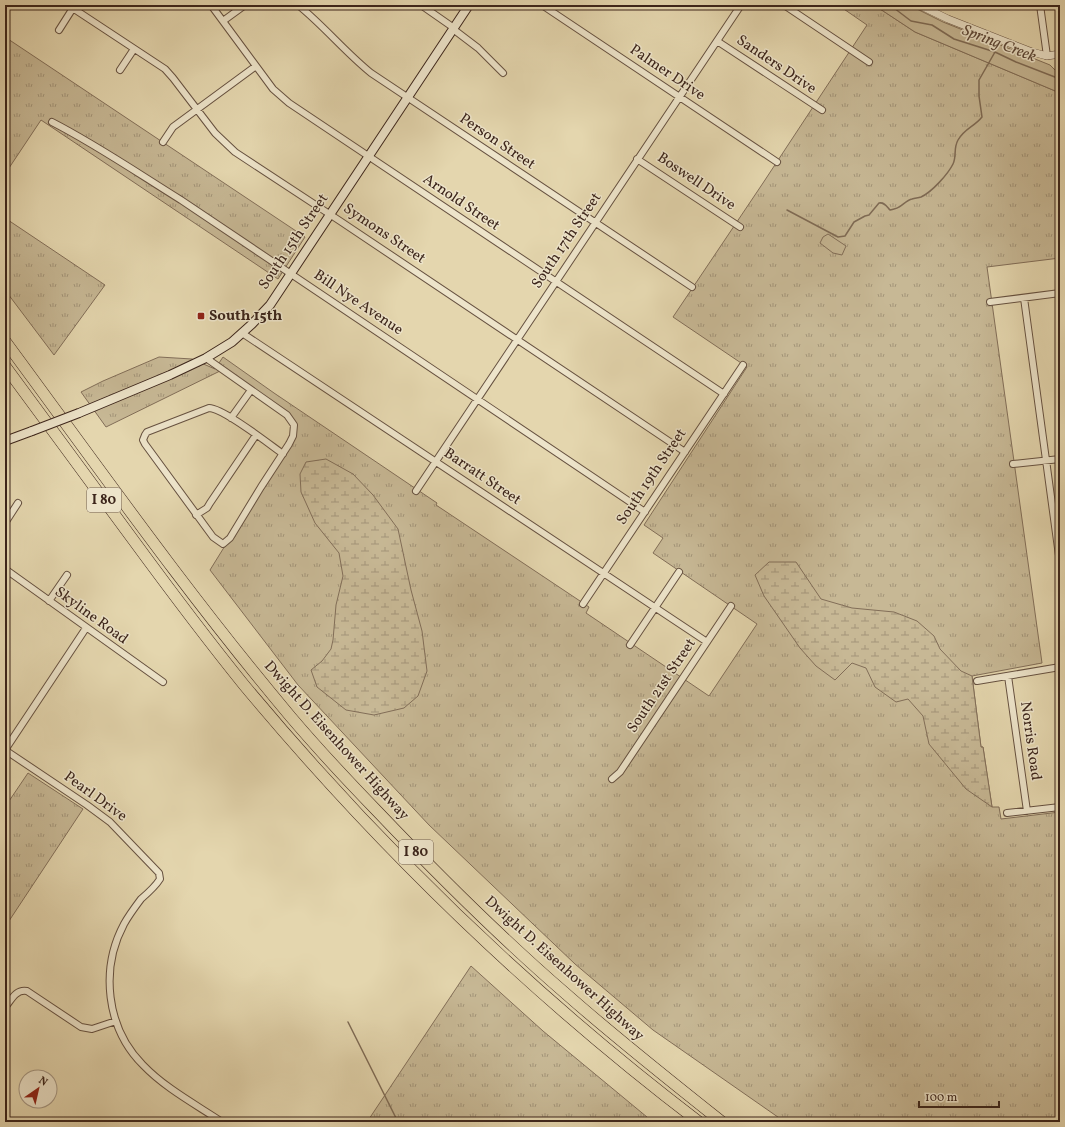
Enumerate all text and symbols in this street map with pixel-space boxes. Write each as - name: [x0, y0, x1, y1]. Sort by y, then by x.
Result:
- water label: Spring Creek: [959, 20, 1040, 68]
- street label: Sanders Drive: [732, 30, 820, 100]
- street label: Palmer Drive: [625, 40, 709, 106]
- street label: Person Street: [455, 109, 539, 175]
- street label: Boswell Drive: [653, 148, 739, 216]
- street label: Arnold Street: [418, 169, 504, 237]
- street label: South 17th Street: [527, 189, 607, 293]
- street label: South 15th Street: [254, 190, 334, 294]
- street label: Symons Street: [339, 199, 429, 269]
- street label: Bill Nye Avenue: [309, 265, 407, 341]
- place label: South 15th: [209, 306, 282, 327]
- marker: South 15th: [196, 311, 206, 321]
- street label: South 19th Street: [612, 425, 692, 529]
- street label: Barratt Street: [439, 443, 525, 511]
- road number: I 80: [87, 488, 121, 512]
- street label: Skyline Road: [50, 582, 132, 650]
- street label: South 21st Street: [623, 635, 701, 737]
- street label: Dwight D. Eisenhower Highway: [258, 657, 414, 825]
- street label: Norris Road: [1014, 700, 1046, 782]
- street label: Pearl Drive: [59, 767, 131, 827]
- road number: I 80: [399, 840, 433, 864]
- street label: Dwight D. Eisenhower Highway: [480, 891, 648, 1047]
- north arrow: [18, 1069, 58, 1109]
- text: N: [35, 1073, 50, 1090]
- scale bar: [919, 1083, 999, 1109]
- text: 100 m: [925, 1090, 958, 1106]

